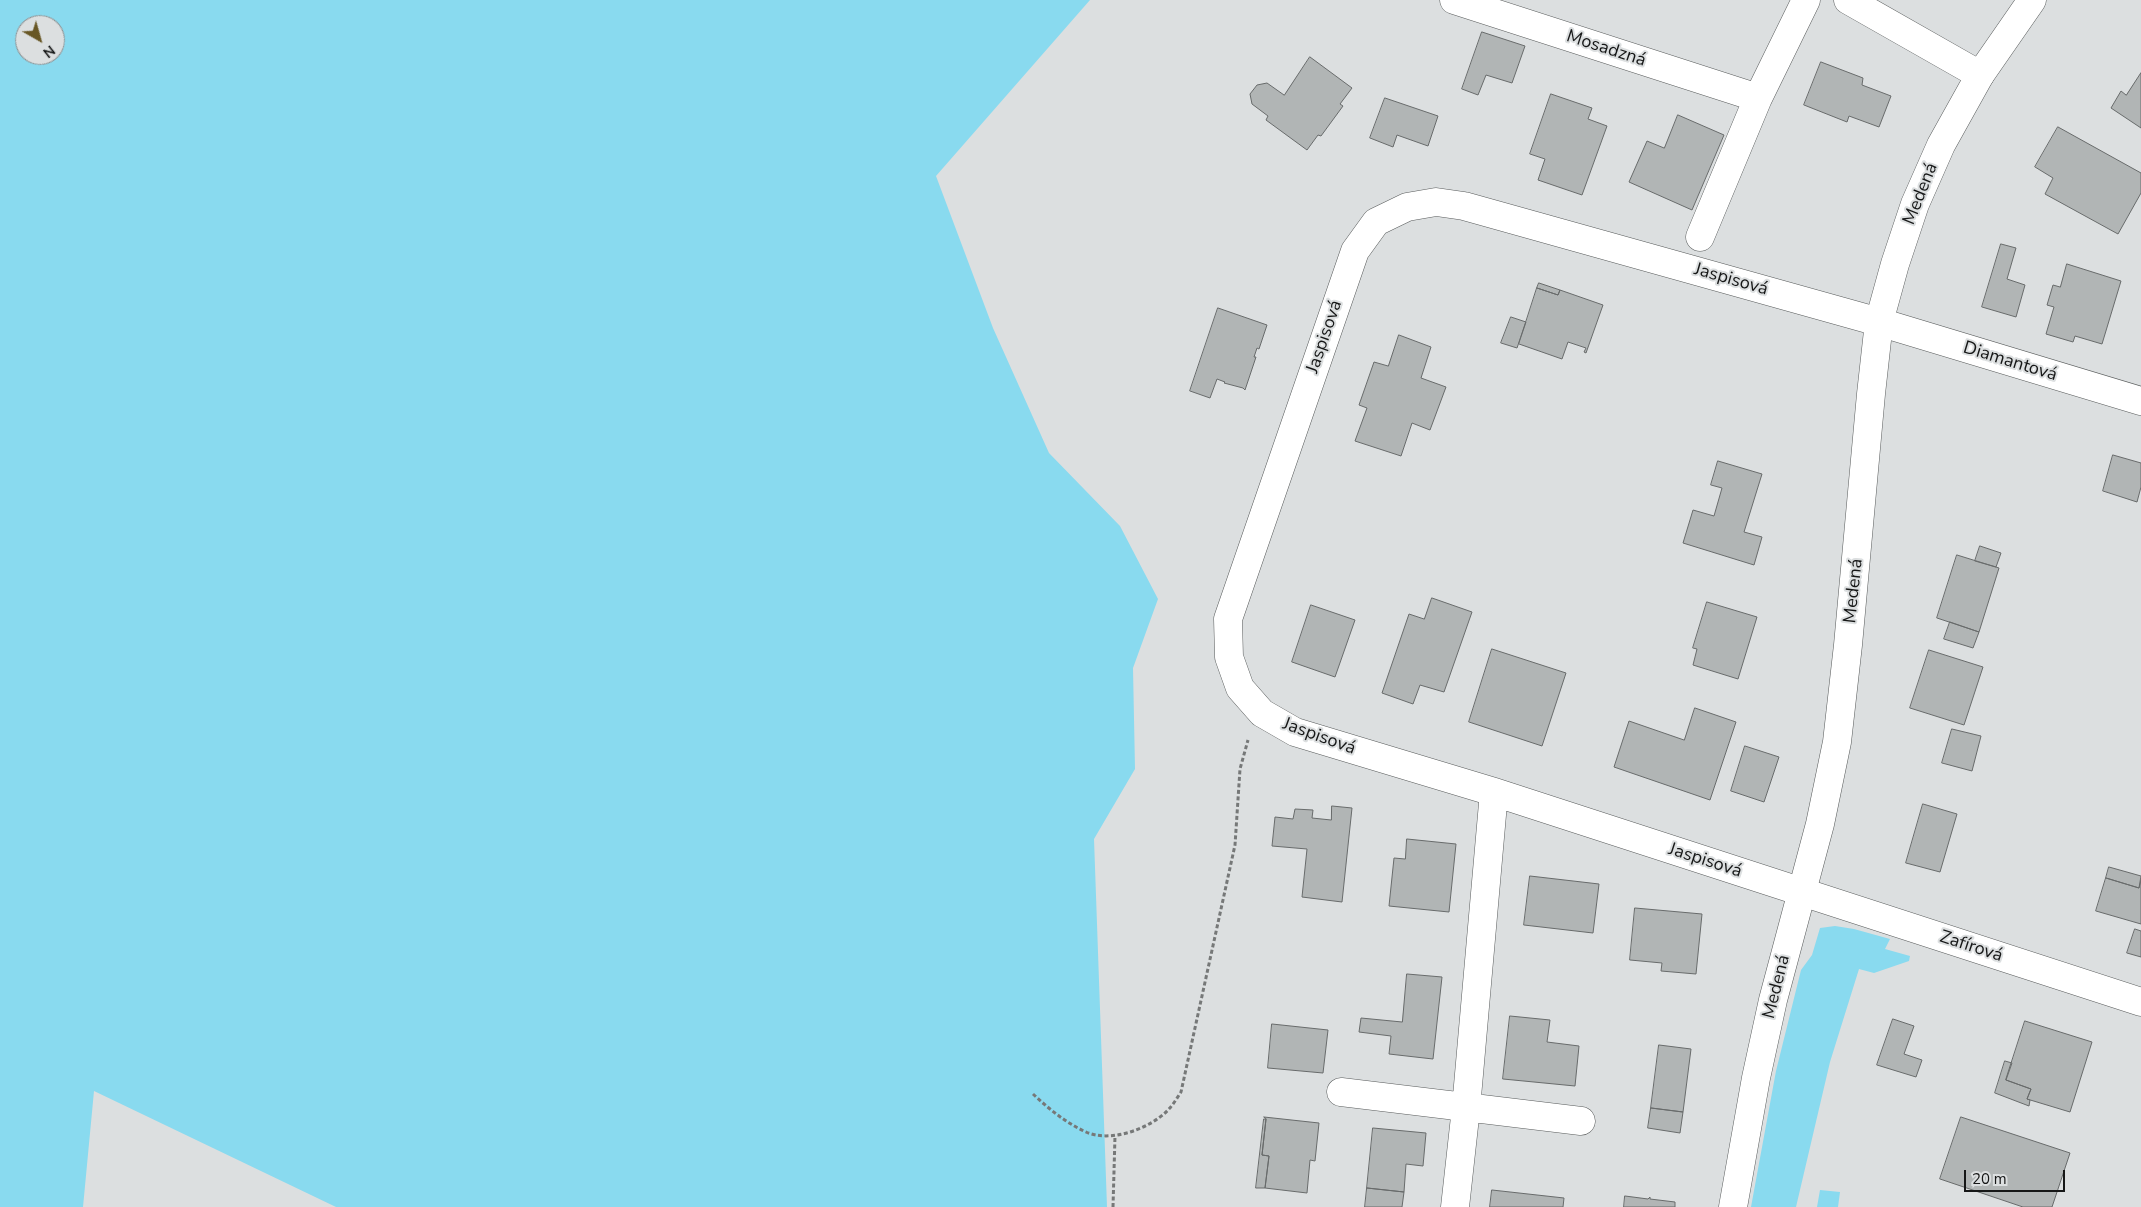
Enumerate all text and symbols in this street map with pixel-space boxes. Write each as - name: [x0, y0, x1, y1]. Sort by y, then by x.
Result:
- north arrow: [15, 15, 65, 65]
- street label: Mosadzná: [1564, 26, 1648, 72]
- text: N: [39, 41, 59, 62]
- street label: Medená: [1899, 160, 1943, 228]
- street label: Jaspisová: [1692, 259, 1770, 301]
- street label: Jaspisová: [1302, 298, 1348, 376]
- street label: Diamantová: [1960, 337, 2060, 387]
- street label: Medená: [1840, 558, 1868, 624]
- street label: Jaspisová: [1280, 714, 1358, 760]
- street label: Jaspisová: [1666, 839, 1744, 883]
- street label: Zafírová: [1937, 927, 2005, 967]
- street label: Medená: [1759, 953, 1795, 1021]
- scale bar: [1966, 1160, 2067, 1192]
- text: 20 m: [1972, 1169, 2007, 1189]

